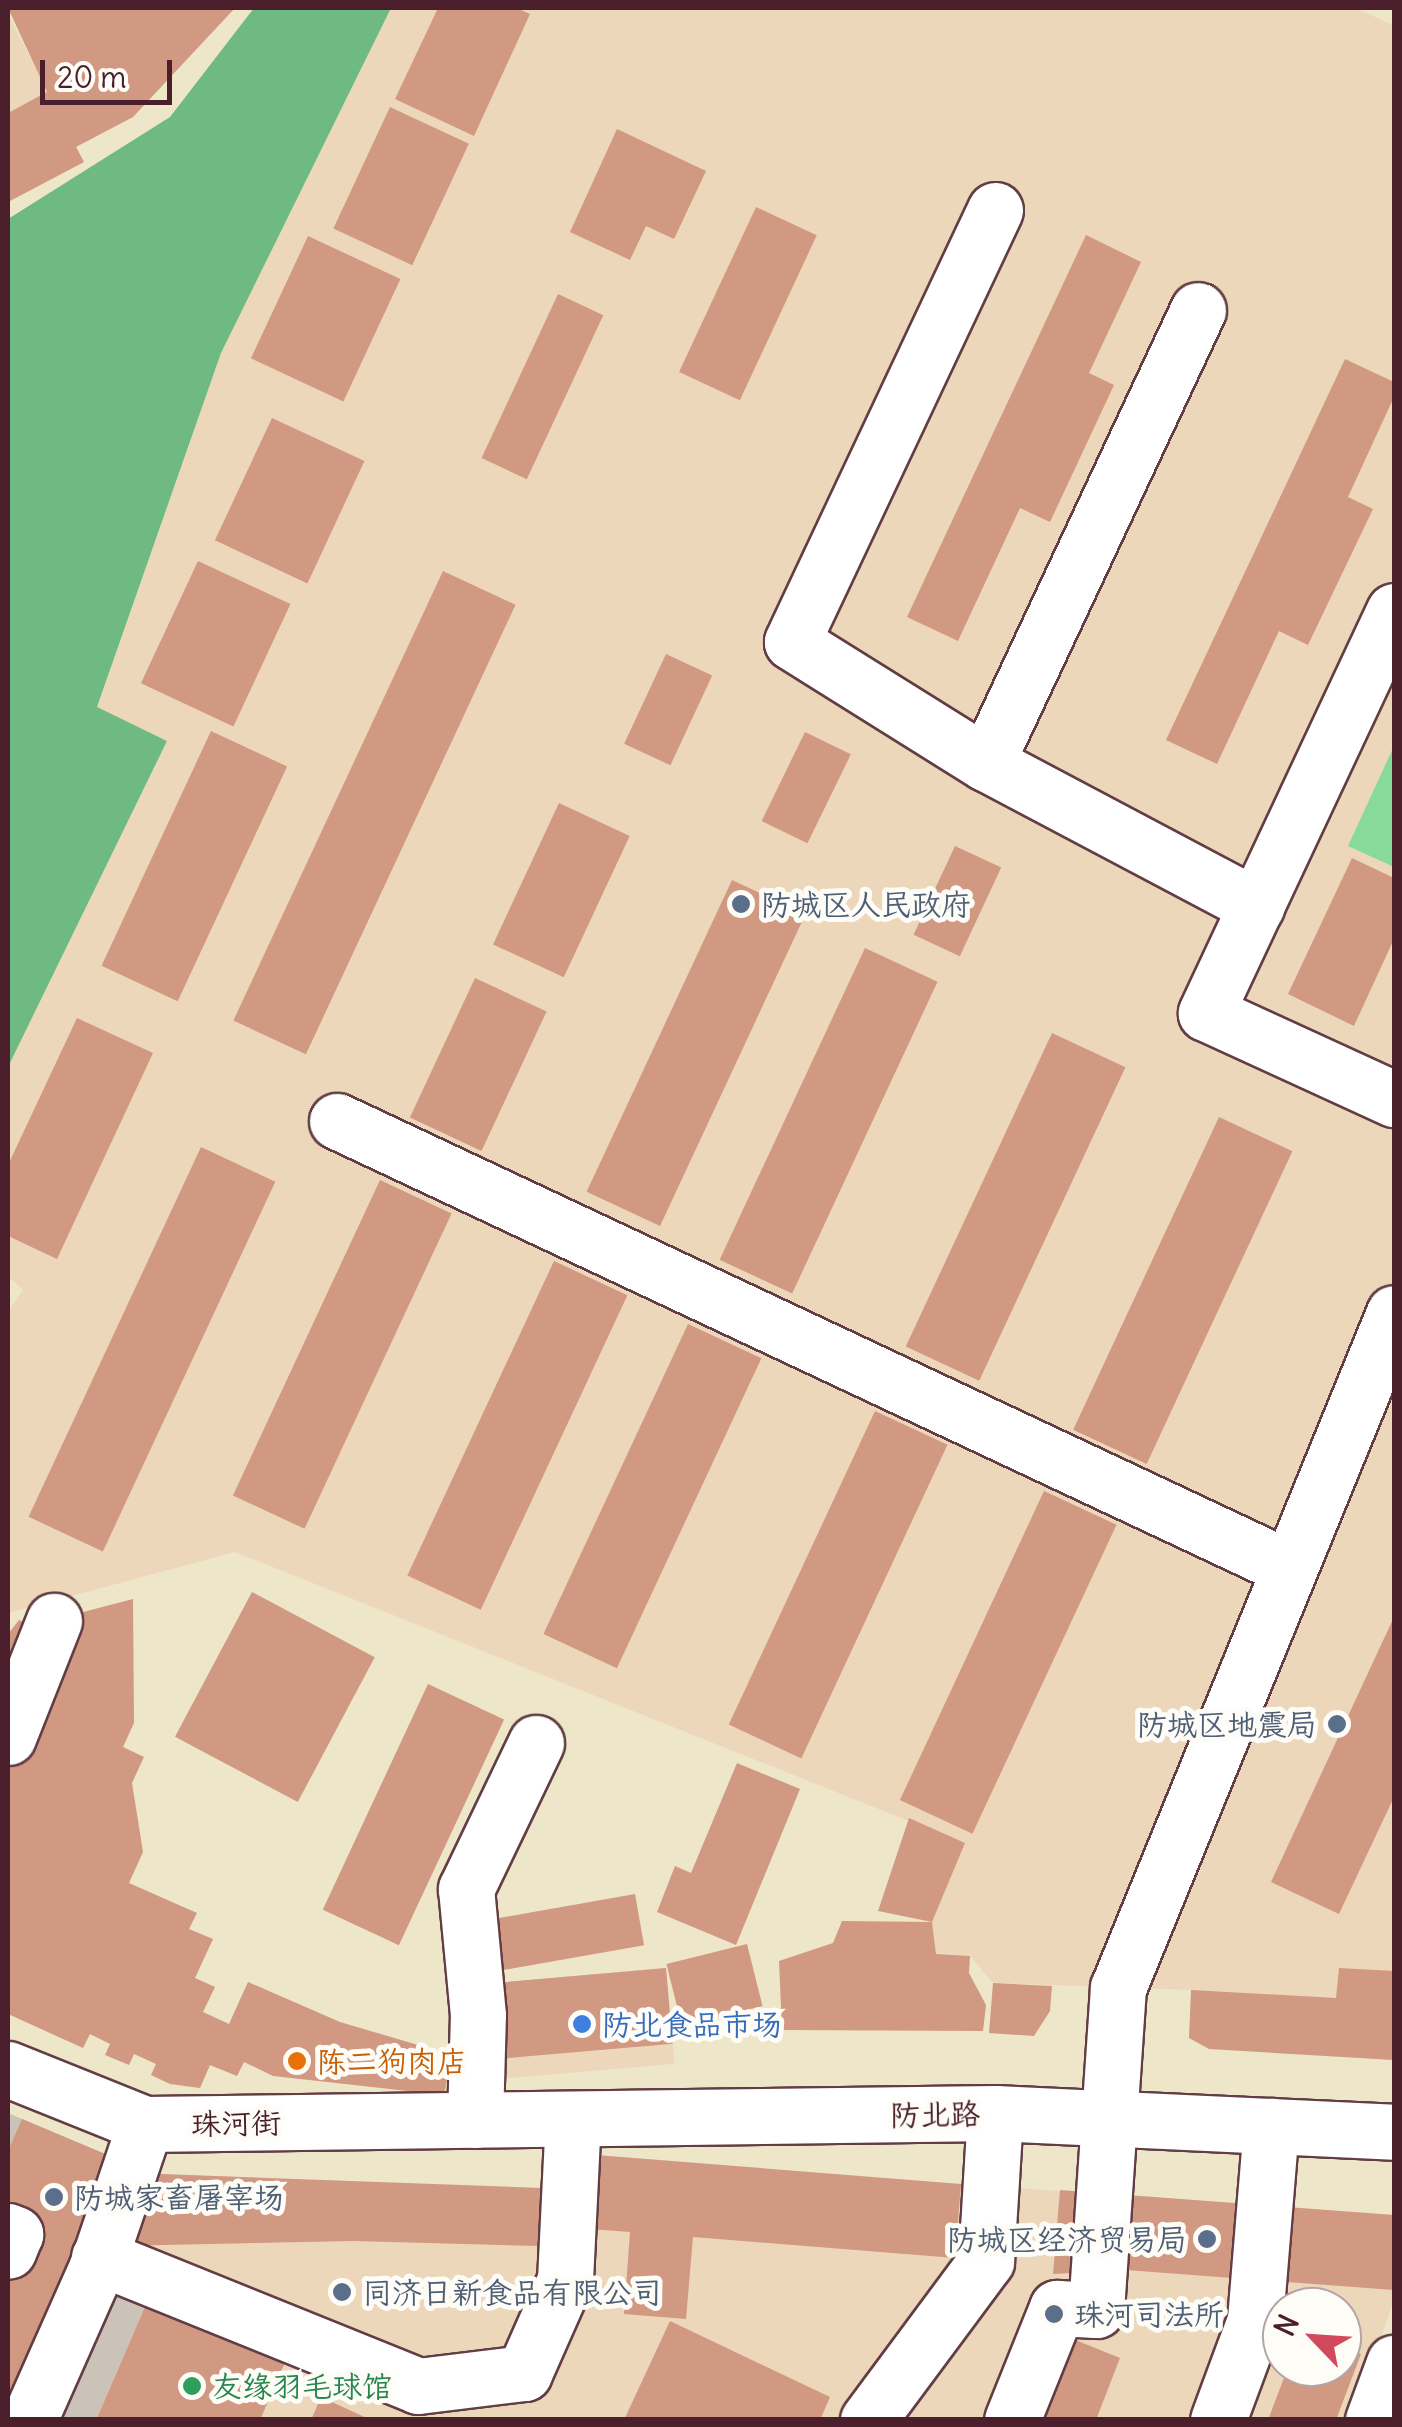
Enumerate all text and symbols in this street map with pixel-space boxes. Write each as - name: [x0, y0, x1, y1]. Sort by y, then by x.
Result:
- scale bar: [45, 40, 178, 102]
- text: 20 m: [57, 58, 127, 96]
- place label: 防城区人民政府: [761, 886, 971, 922]
- marker: 防城区人民政府: [730, 893, 752, 915]
- place label: 防城区地震局: [1137, 1706, 1317, 1742]
- marker: 防城区地震局: [1326, 1713, 1348, 1735]
- place label: 防北食品市场: [602, 2006, 782, 2042]
- marker: 防北食品市场: [571, 2013, 593, 2035]
- place label: 陈二狗肉店: [317, 2043, 467, 2079]
- marker: 陈二狗肉店: [286, 2050, 308, 2072]
- street label: 防北路: [890, 2095, 980, 2133]
- street label: 珠河街: [191, 2104, 281, 2142]
- place label: 防城家畜屠宰场: [74, 2179, 284, 2215]
- marker: 防城家畜屠宰场: [43, 2186, 65, 2208]
- place label: 防城区经济贸易局: [947, 2221, 1187, 2257]
- marker: 防城区经济贸易局: [1196, 2228, 1218, 2250]
- place label: 同济日新食品有限公司: [362, 2274, 662, 2310]
- marker: 同济日新食品有限公司: [331, 2281, 353, 2303]
- north arrow: [1262, 2287, 1362, 2387]
- place label: 珠河司法所: [1074, 2296, 1224, 2332]
- marker: 珠河司法所: [1043, 2303, 1065, 2325]
- text: N: [1266, 2309, 1307, 2342]
- place label: 友缘羽毛球馆: [212, 2368, 392, 2404]
- marker: 友缘羽毛球馆: [181, 2375, 203, 2397]

